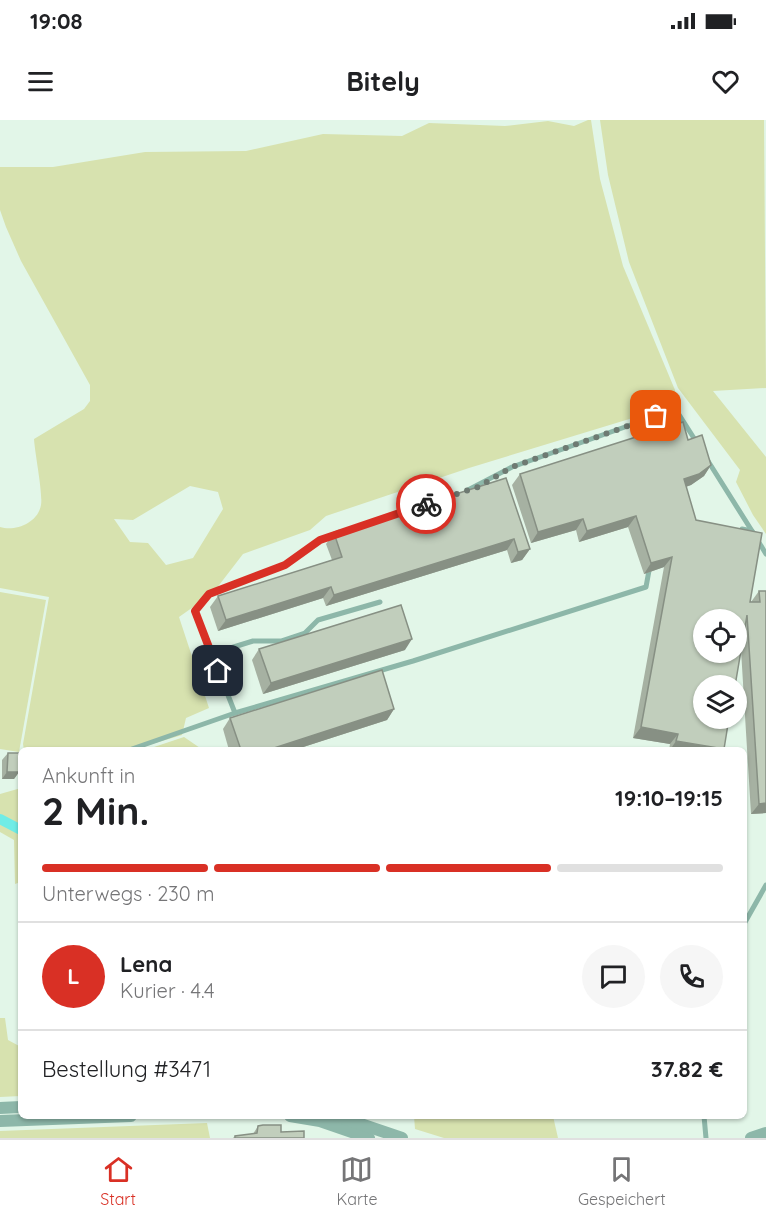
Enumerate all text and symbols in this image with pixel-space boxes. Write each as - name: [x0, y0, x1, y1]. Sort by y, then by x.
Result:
- text: 19:08: [30, 7, 83, 35]
- text: Bitely: [346, 64, 420, 98]
- icon: menu: [24, 65, 57, 98]
- icon: heart: [709, 65, 742, 98]
- pin: [630, 390, 681, 441]
- icon: bag: [639, 399, 672, 432]
- courier: [396, 474, 456, 534]
- icon: bike: [410, 488, 443, 521]
- map controls: [693, 609, 747, 729]
- button: locate: [693, 609, 747, 663]
- pin: [192, 645, 243, 696]
- icon: home: [201, 654, 234, 687]
- button: layers: [693, 675, 747, 729]
- text: Ankunft in: [42, 763, 135, 788]
- text: 19:10–19:15: [615, 784, 723, 812]
- text: 2 Min.: [42, 786, 149, 835]
- text: Unterwegs · 230 m: [42, 881, 214, 906]
- button: chat: [582, 945, 645, 1008]
- button: phone: [660, 945, 723, 1008]
- text: Lena: [120, 950, 172, 978]
- text: L: [67, 962, 80, 990]
- text: Kurier · 4.4: [120, 978, 215, 1003]
- text: Bestellung #3471: [42, 1055, 211, 1083]
- text: 37.82 €: [651, 1055, 723, 1083]
- tab: Start: [100, 1153, 136, 1209]
- tab: Karte: [336, 1153, 377, 1209]
- tab: Gespeichert: [578, 1153, 666, 1209]

